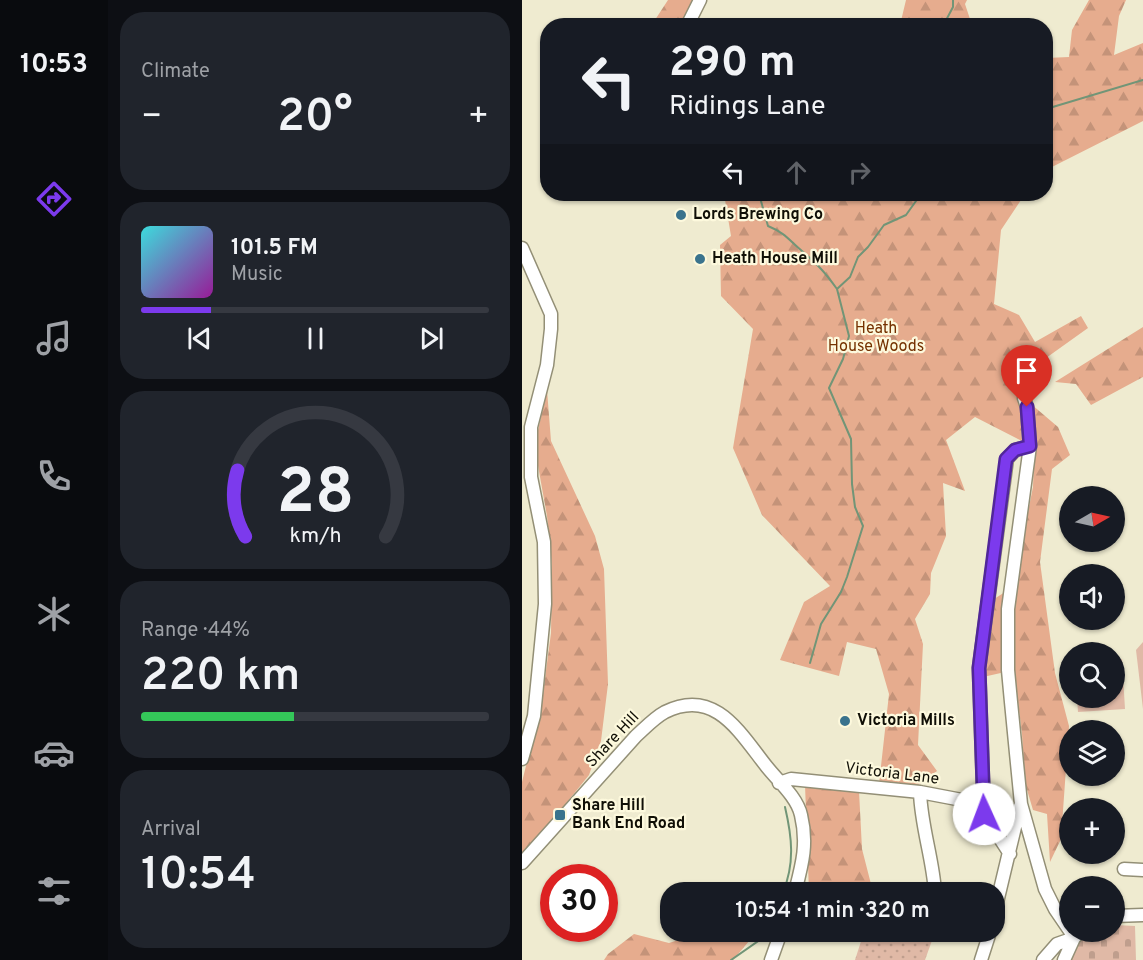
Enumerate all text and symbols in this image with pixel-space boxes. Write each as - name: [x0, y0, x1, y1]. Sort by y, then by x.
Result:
- text: 290 m: [669, 38, 796, 91]
- icon: left: [570, 42, 648, 120]
- text: 10:53: [20, 48, 88, 82]
- text: Climate: [141, 59, 210, 85]
- text: 20°: [277, 90, 353, 147]
- text: Ridings Lane: [669, 90, 825, 124]
- text: −: [141, 97, 162, 139]
- text: +: [468, 97, 489, 139]
- icon: left: [717, 156, 750, 189]
- icon: ahead: [780, 156, 813, 189]
- icon: right: [843, 156, 876, 189]
- icon: directions: [33, 178, 75, 220]
- place label: Lords Brewing Co: [693, 205, 823, 225]
- marker: Lords Brewing Co: [674, 208, 688, 222]
- text: 101.5 FM: [231, 235, 318, 262]
- place label: Heath House Mill: [712, 249, 838, 269]
- marker: Heath House Mill: [693, 252, 707, 266]
- text: Music: [231, 262, 283, 288]
- icon: music: [33, 317, 75, 359]
- park label: Heath House Woods: [828, 319, 924, 357]
- icon: previous: [183, 322, 216, 355]
- icon: pause: [299, 322, 332, 355]
- icon: next: [415, 322, 448, 355]
- pin: [1001, 345, 1052, 407]
- icon: arrive: [1010, 354, 1043, 387]
- icon: phone: [33, 455, 75, 497]
- text: 28: [276, 456, 354, 535]
- north arrow: [1059, 486, 1125, 552]
- map controls: [1059, 486, 1125, 942]
- text: km/h: [289, 523, 341, 550]
- button: sound: [1059, 564, 1125, 630]
- icon: climate: [33, 593, 75, 635]
- text: Range · 44%: [141, 618, 250, 644]
- button: search: [1059, 642, 1125, 708]
- text: 220 km: [141, 649, 300, 706]
- street label: Share Hill: [582, 708, 644, 772]
- place label: Victoria Mills: [857, 711, 955, 731]
- marker: Victoria Mills: [838, 714, 852, 728]
- button: layers: [1059, 720, 1125, 786]
- icon: car: [33, 732, 75, 774]
- street label: Victoria Lane: [844, 758, 940, 790]
- position arrow: [952, 782, 1016, 846]
- place label: Share Hill Bank End Road: [572, 796, 685, 834]
- button: +: [1059, 798, 1125, 864]
- marker: Share Hill Bank End Road: [553, 808, 567, 822]
- text: Arrival: [141, 817, 201, 843]
- text: 10:54: [141, 848, 256, 905]
- speed limit sign: 30: [540, 864, 618, 942]
- icon: filters: [33, 870, 75, 912]
- button: −: [1059, 876, 1125, 942]
- text: 10:54 · 1 min · 320 m: [735, 898, 930, 925]

